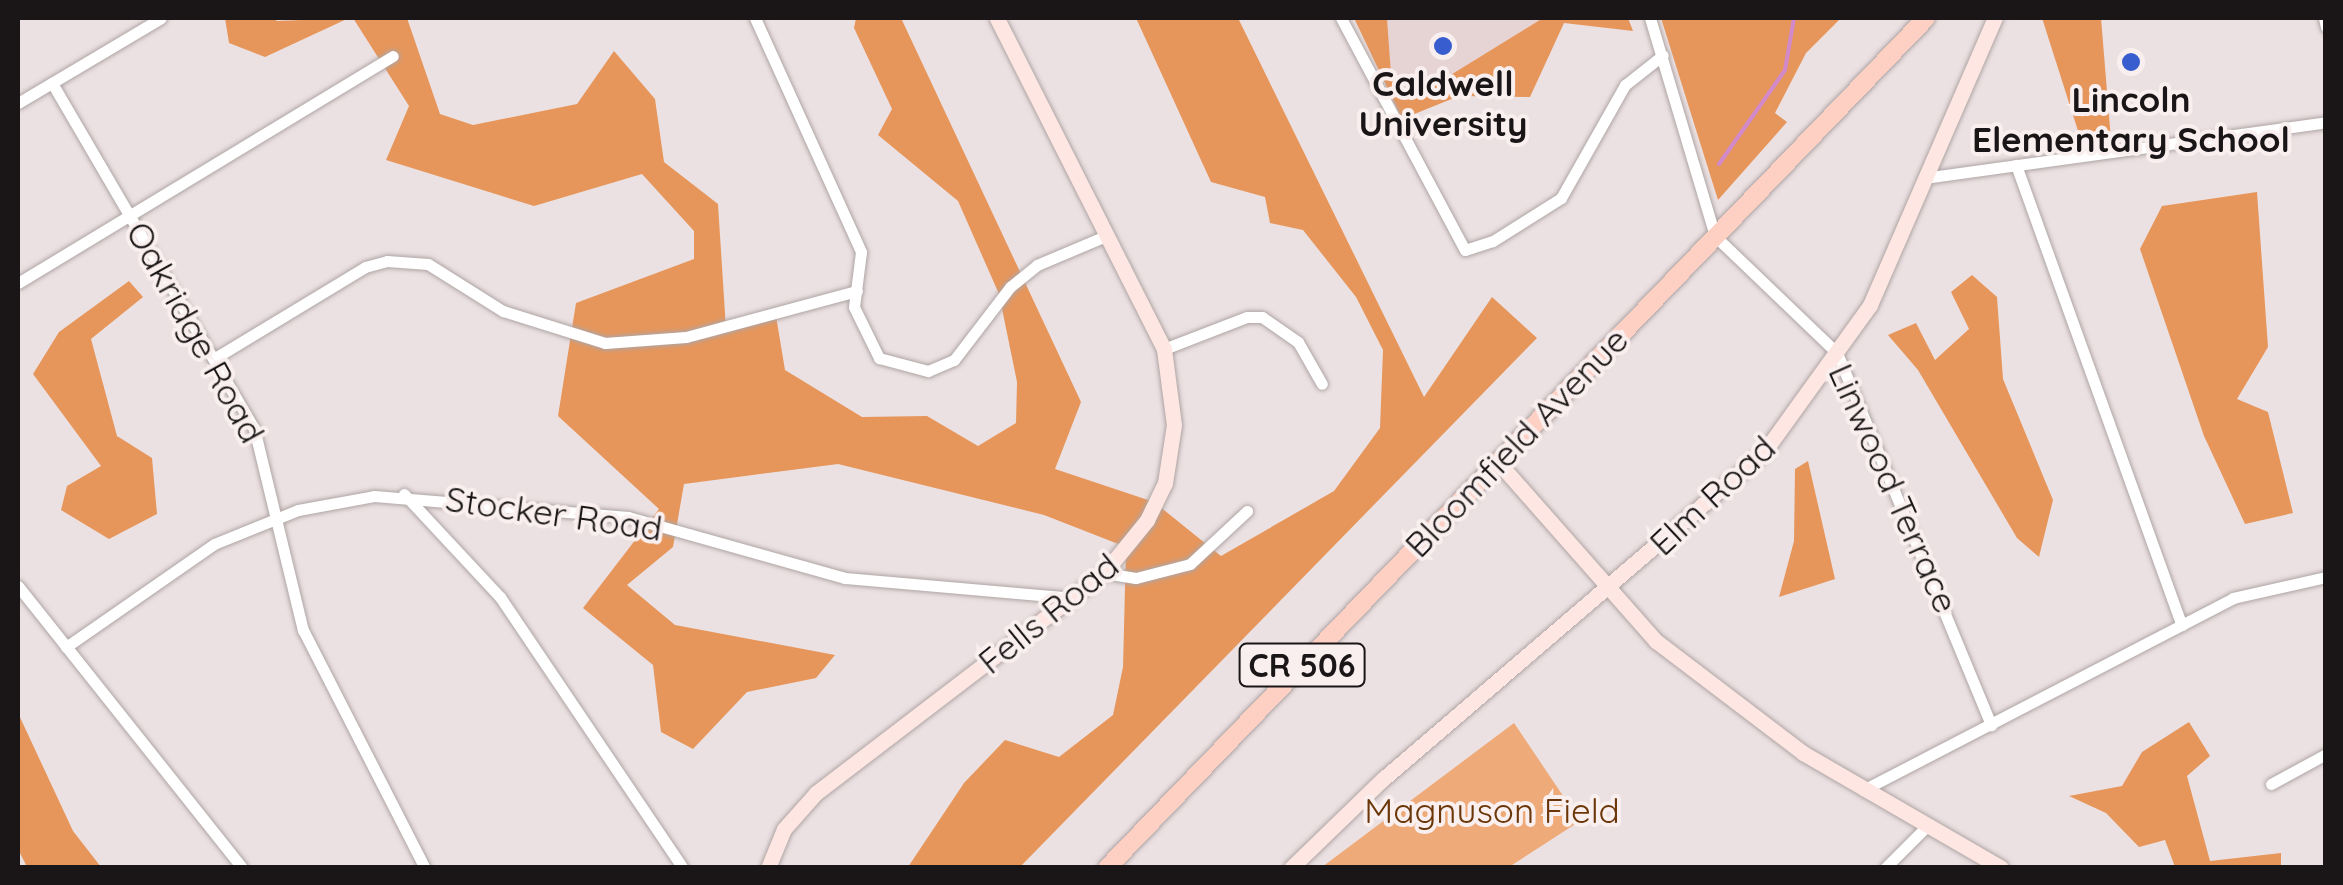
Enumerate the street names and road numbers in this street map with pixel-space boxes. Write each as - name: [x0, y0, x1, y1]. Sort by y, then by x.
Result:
- street label: Oakridge Road: [118, 214, 274, 450]
- street label: Bloomfield Avenue: [1396, 319, 1636, 565]
- street label: Linwood Terrace: [1820, 357, 1968, 619]
- street label: Elm Road: [1641, 426, 1783, 564]
- street label: Stocker Road: [443, 477, 665, 549]
- street label: Fells Road: [970, 544, 1126, 682]
- road number: CR 506: [1237, 638, 1367, 692]

